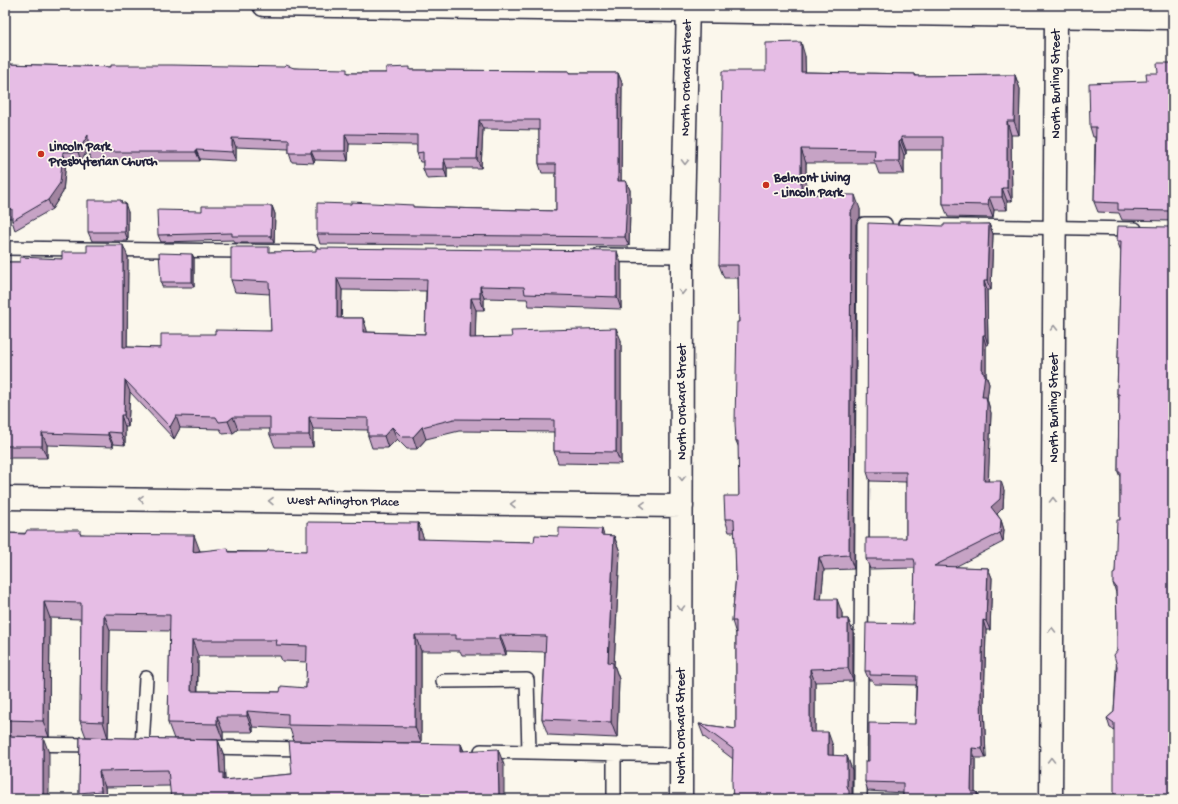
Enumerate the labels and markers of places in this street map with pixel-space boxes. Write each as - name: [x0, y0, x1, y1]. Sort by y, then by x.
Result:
- place label: Lincoln Park Presbyterian Church: [48, 140, 158, 170]
- marker: Lincoln Park Presbyterian Church: [36, 149, 46, 159]
- place label: Belmont Living - Lincoln Park: [773, 171, 851, 201]
- marker: Belmont Living - Lincoln Park: [761, 180, 771, 190]

